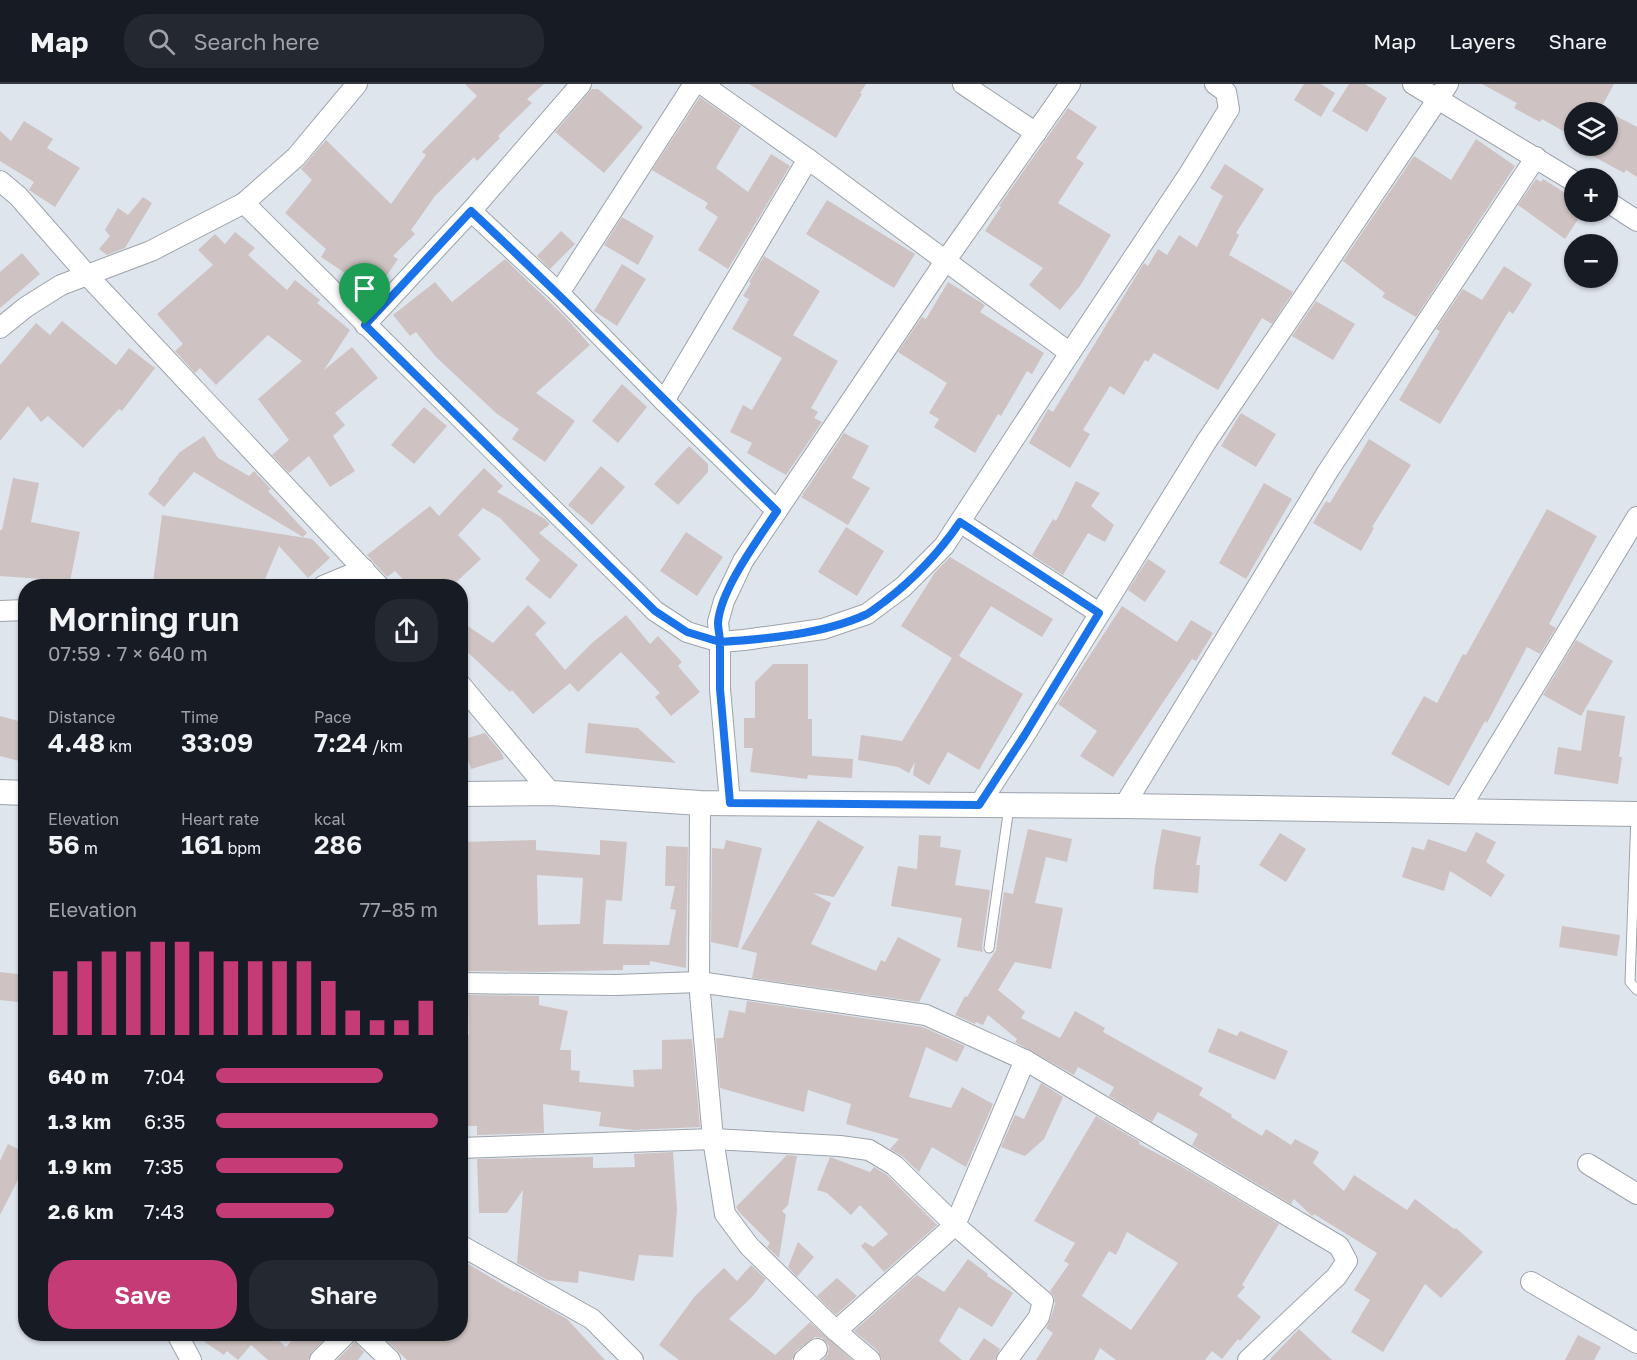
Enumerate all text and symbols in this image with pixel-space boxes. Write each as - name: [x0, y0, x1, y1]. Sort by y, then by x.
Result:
- search box: [124, 14, 544, 68]
- text: Map: [30, 25, 88, 58]
- icon: search: [145, 25, 178, 58]
- text: Search here: [193, 28, 319, 55]
- text: Map: [1373, 28, 1416, 54]
- text: Layers: [1449, 28, 1516, 54]
- text: Share: [1549, 28, 1607, 54]
- map controls: [1564, 102, 1618, 288]
- button: layers: [1564, 102, 1618, 156]
- button: +: [1564, 168, 1618, 222]
- button: −: [1564, 234, 1618, 288]
- pin: [339, 263, 390, 325]
- icon: arrive: [348, 272, 381, 305]
- text: Morning run: [48, 599, 240, 638]
- button: share: [375, 599, 438, 662]
- text: 07:59 · 7 × 640 m: [48, 641, 208, 665]
- text: Distance: [48, 707, 115, 727]
- text: Time: [181, 707, 219, 727]
- text: Pace: [314, 707, 351, 727]
- text: 4.48: [48, 727, 105, 758]
- text: 33:09: [181, 727, 253, 758]
- text: 7:24: [314, 727, 368, 758]
- text: km: [105, 736, 132, 756]
- text: /km: [368, 736, 403, 756]
- text: Elevation: [48, 809, 119, 829]
- text: Heart rate: [181, 809, 259, 829]
- text: kcal: [314, 809, 346, 829]
- text: 56: [48, 829, 80, 860]
- text: 161: [181, 829, 223, 860]
- text: 286: [314, 829, 362, 860]
- text: m: [80, 838, 98, 858]
- text: bpm: [223, 838, 261, 858]
- text: Elevation: [48, 897, 137, 921]
- text: 77–85 m: [360, 897, 438, 921]
- text: 640 m: [48, 1064, 109, 1088]
- text: 7:04: [144, 1064, 185, 1088]
- text: 1.3 km: [48, 1109, 111, 1133]
- text: 6:35: [144, 1109, 185, 1133]
- text: 1.9 km: [48, 1154, 112, 1178]
- text: 7:35: [144, 1154, 184, 1178]
- text: 2.6 km: [48, 1199, 113, 1223]
- text: 7:43: [144, 1199, 185, 1223]
- button: Save: [48, 1260, 237, 1329]
- button: Share: [249, 1260, 438, 1329]

